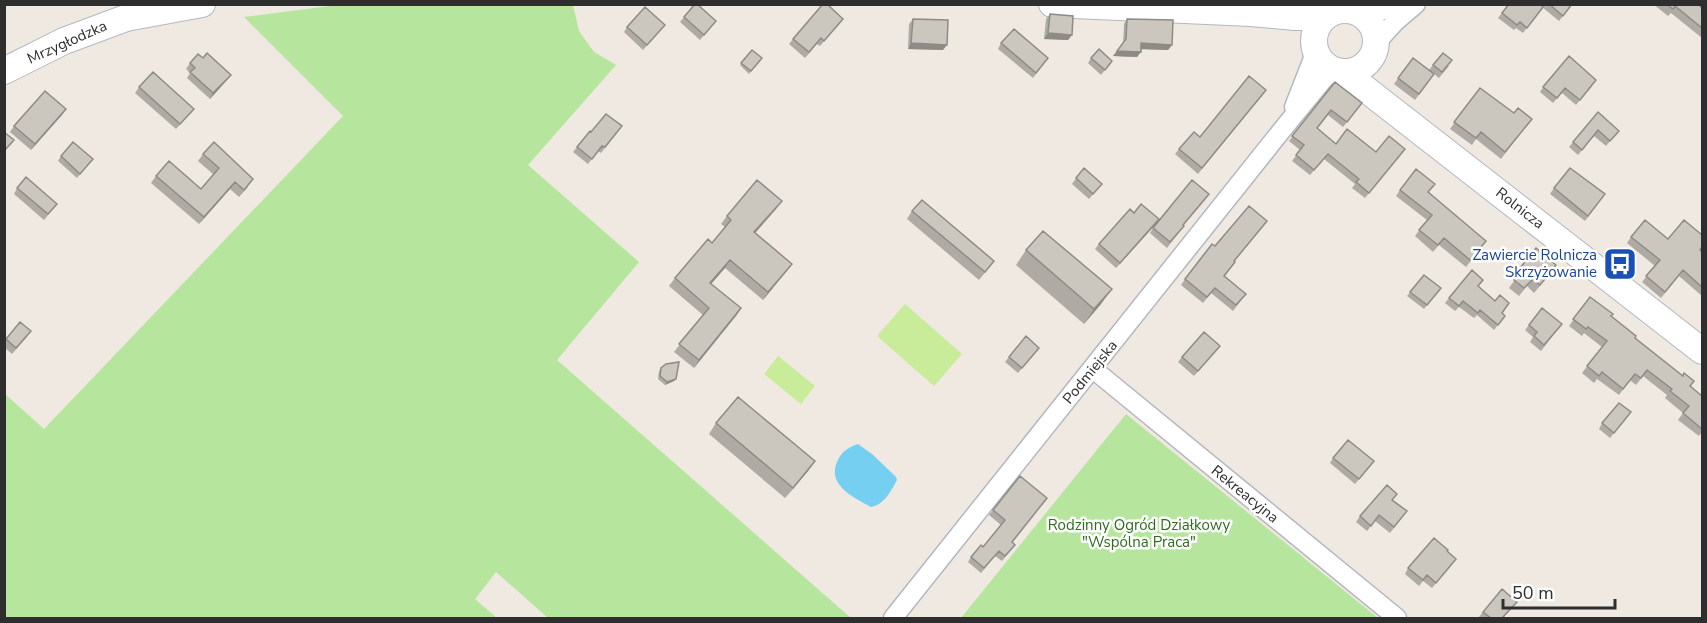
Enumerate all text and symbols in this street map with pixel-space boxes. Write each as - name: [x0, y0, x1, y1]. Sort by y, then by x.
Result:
- street label: Mrzygłodzka: [24, 16, 110, 68]
- street label: Rolnicza: [1492, 183, 1548, 233]
- place label: Zawiercie Rolnicza Skrzyżowanie: [1472, 245, 1597, 282]
- bus stop icon: Zawiercie Rolnicza Skrzyżowanie: [1602, 246, 1638, 282]
- street label: Podmiejska: [1058, 336, 1122, 408]
- street label: Rekreacyjna: [1207, 461, 1283, 527]
- park label: Rodzinny Ogród Działkowy "Wspólna Praca": [1048, 515, 1231, 552]
- scale bar: [1503, 572, 1616, 610]
- text: 50 m: [1512, 581, 1554, 605]

